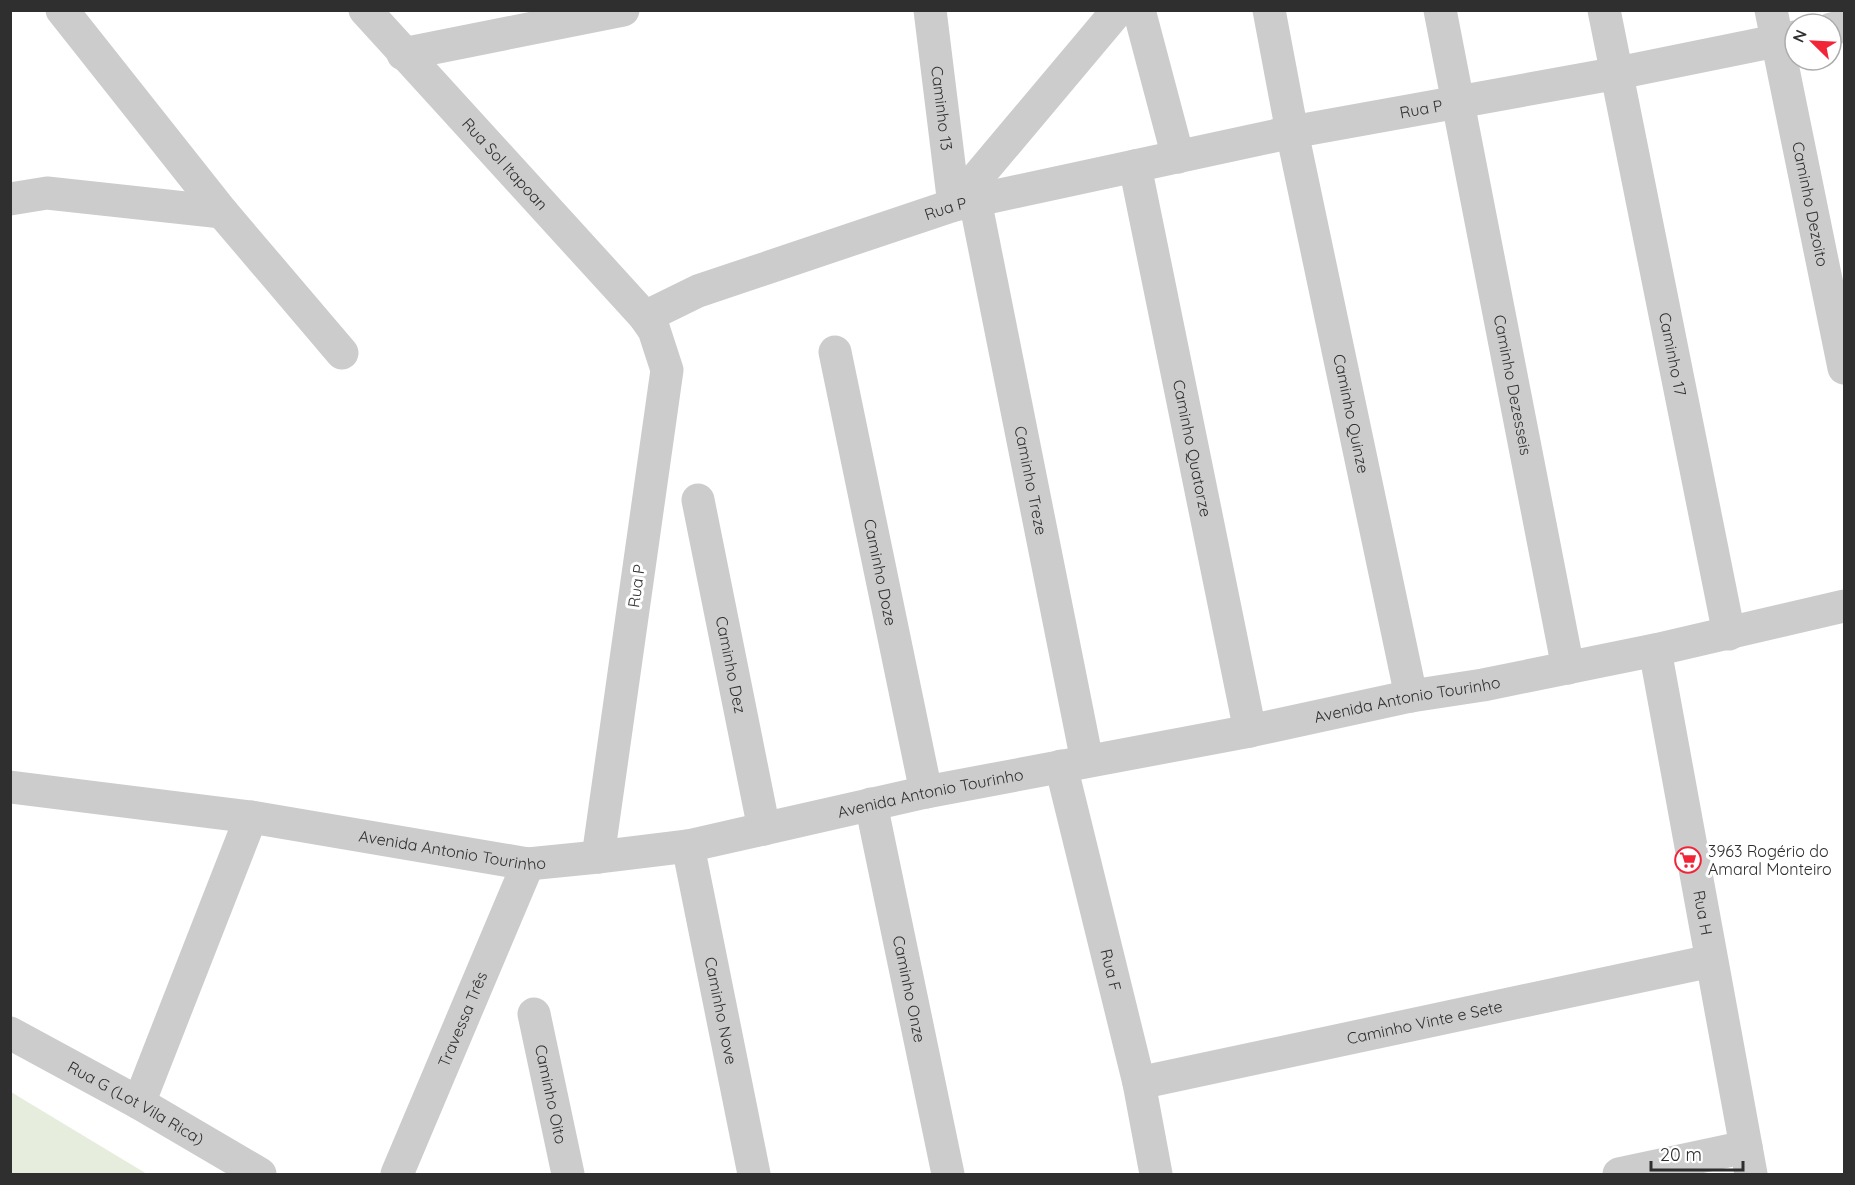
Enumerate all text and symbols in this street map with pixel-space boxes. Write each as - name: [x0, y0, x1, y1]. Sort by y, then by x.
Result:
- north arrow: [1783, 12, 1843, 72]
- text: N: [1788, 26, 1811, 45]
- street label: Caminho 13: [927, 65, 957, 152]
- street label: Rua P: [1398, 95, 1444, 122]
- street label: Rua Sol Itapoan: [458, 113, 552, 214]
- street label: Caminho Dezoito: [1788, 140, 1833, 268]
- street label: Rua P: [922, 193, 968, 224]
- street label: Caminho 17: [1655, 311, 1691, 398]
- street label: Caminho Dezesseis: [1489, 313, 1536, 457]
- street label: Caminho Quinze: [1329, 352, 1374, 475]
- street label: Caminho Quatorze: [1169, 378, 1216, 519]
- street label: Caminho Treze: [1010, 424, 1052, 537]
- street label: Caminho Doze: [860, 517, 901, 627]
- street label: Rua P: [623, 563, 649, 609]
- street label: Caminho Dez: [712, 614, 751, 715]
- street label: Avenida Antonio Tourinho: [1312, 672, 1502, 727]
- street label: Avenida Antonio Tourinho: [835, 764, 1025, 822]
- street label: Avenida Antonio Tourinho: [357, 825, 547, 874]
- place label: 3963 Rogério do Amaral Monteiro: [1708, 841, 1832, 879]
- supermarket icon: 3963 Rogério do Amaral Monteiro: [1673, 845, 1703, 875]
- street label: Rua H: [1689, 889, 1717, 937]
- street label: Caminho Onze: [889, 934, 930, 1044]
- street label: Rua F: [1096, 947, 1126, 993]
- street label: Caminho Nove: [701, 955, 742, 1066]
- street label: Travessa Três: [433, 968, 491, 1070]
- street label: Caminho Vinte e Sete: [1345, 996, 1504, 1048]
- street label: Caminho Oito: [531, 1043, 571, 1146]
- street label: Rua G (Lot Vila Rica): [64, 1056, 208, 1149]
- scale bar: [1651, 1134, 1742, 1172]
- text: 20 m: [1660, 1143, 1702, 1166]

